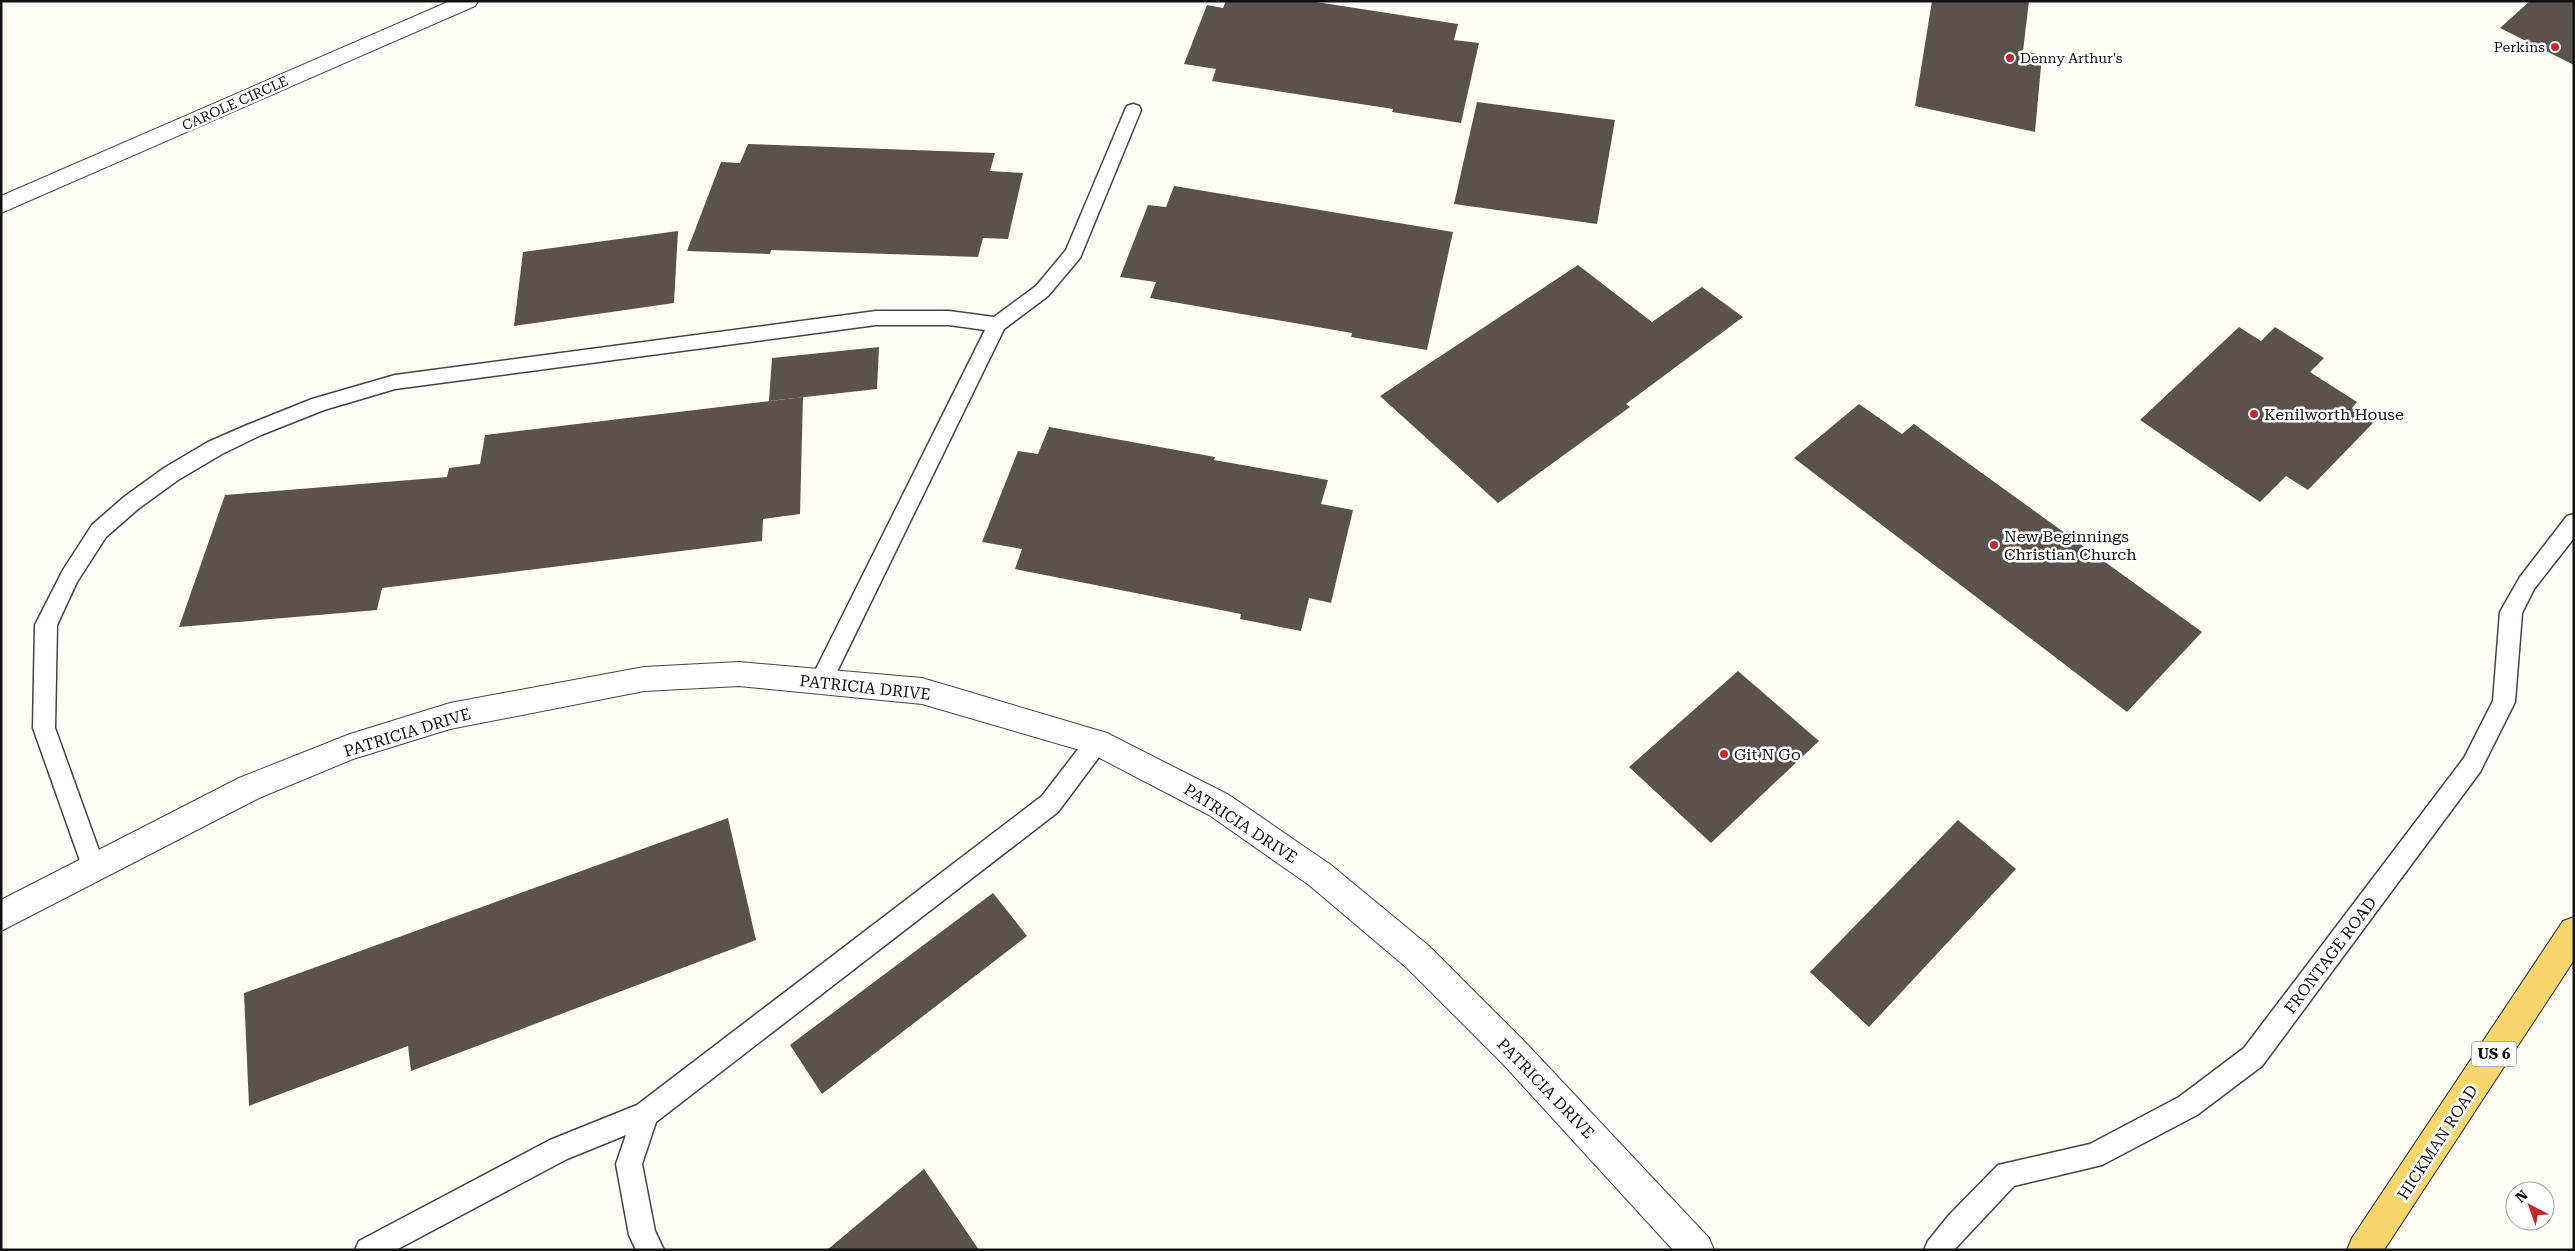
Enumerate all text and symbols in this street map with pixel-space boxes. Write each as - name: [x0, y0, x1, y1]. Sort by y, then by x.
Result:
- place label: Perkins: [2494, 39, 2545, 55]
- marker: Perkins: [2549, 41, 2561, 53]
- place label: Denny Arthur's: [2020, 50, 2123, 66]
- marker: Denny Arthur's: [2004, 52, 2016, 64]
- street label: CAROLE CIRCLE: [179, 72, 291, 134]
- place label: Kenilworth House: [2264, 405, 2404, 424]
- marker: Kenilworth House: [2248, 408, 2260, 420]
- place label: New Beginnings Christian Church: [2004, 527, 2137, 564]
- marker: New Beginnings Christian Church: [1988, 539, 2000, 551]
- street label: PATRICIA DRIVE: [798, 671, 931, 704]
- street label: PATRICIA DRIVE: [341, 704, 473, 761]
- place label: Git N Go: [1734, 745, 1801, 764]
- marker: Git N Go: [1718, 748, 1730, 760]
- street label: PATRICIA DRIVE: [1180, 780, 1301, 867]
- street label: FRONTAGE ROAD: [2280, 893, 2380, 1017]
- street label: PATRICIA DRIVE: [1493, 1034, 1598, 1142]
- road number: US 6: [2472, 1042, 2516, 1066]
- street label: HICKMAN ROAD: [2393, 1081, 2482, 1203]
- north arrow: [2505, 1181, 2555, 1231]
- text: N: [2512, 1186, 2531, 1206]

